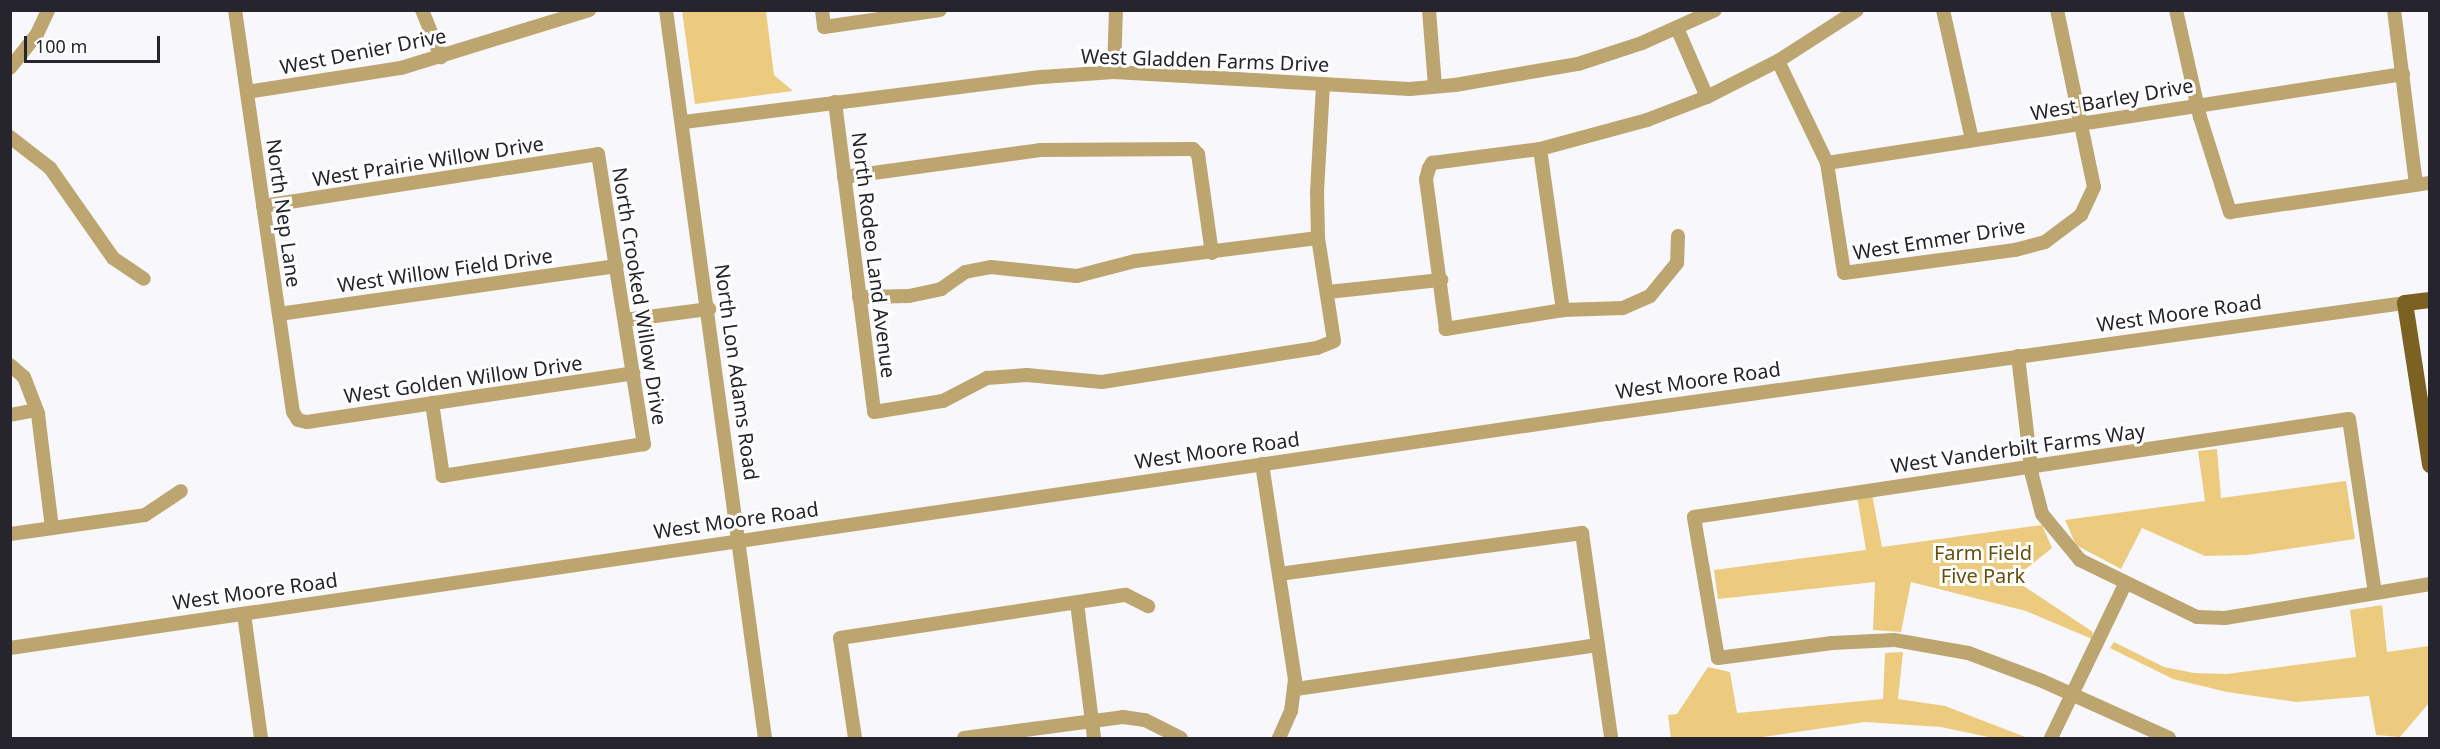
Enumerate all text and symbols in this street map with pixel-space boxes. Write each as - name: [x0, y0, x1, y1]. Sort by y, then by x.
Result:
- street label: West Denier Drive: [278, 23, 448, 79]
- scale bar: [27, 24, 164, 62]
- text: 100 m: [35, 34, 87, 58]
- street label: West Gladden Farms Drive: [1080, 44, 1330, 76]
- street label: West Barley Drive: [2029, 73, 2195, 125]
- street label: West Prairie Willow Drive: [311, 131, 545, 191]
- street label: North Rodeo Land Avenue: [847, 131, 901, 379]
- street label: North Nep Lane: [262, 137, 306, 289]
- street label: North Crooked Willow Drive: [608, 165, 672, 427]
- street label: West Emmer Drive: [1851, 214, 2027, 264]
- street label: West Willow Field Drive: [336, 243, 554, 297]
- street label: North Lon Adams Road: [710, 262, 764, 482]
- street label: West Moore Road: [2095, 290, 2263, 336]
- street label: West Golden Willow Drive: [342, 350, 584, 408]
- street label: West Moore Road: [1614, 357, 1782, 403]
- street label: West Vanderbilt Farms Way: [1889, 418, 2147, 478]
- street label: West Moore Road: [1133, 427, 1301, 473]
- street label: West Moore Road: [652, 497, 820, 543]
- park label: Farm Field Five Park: [1934, 541, 2032, 588]
- street label: West Moore Road: [171, 568, 339, 614]

